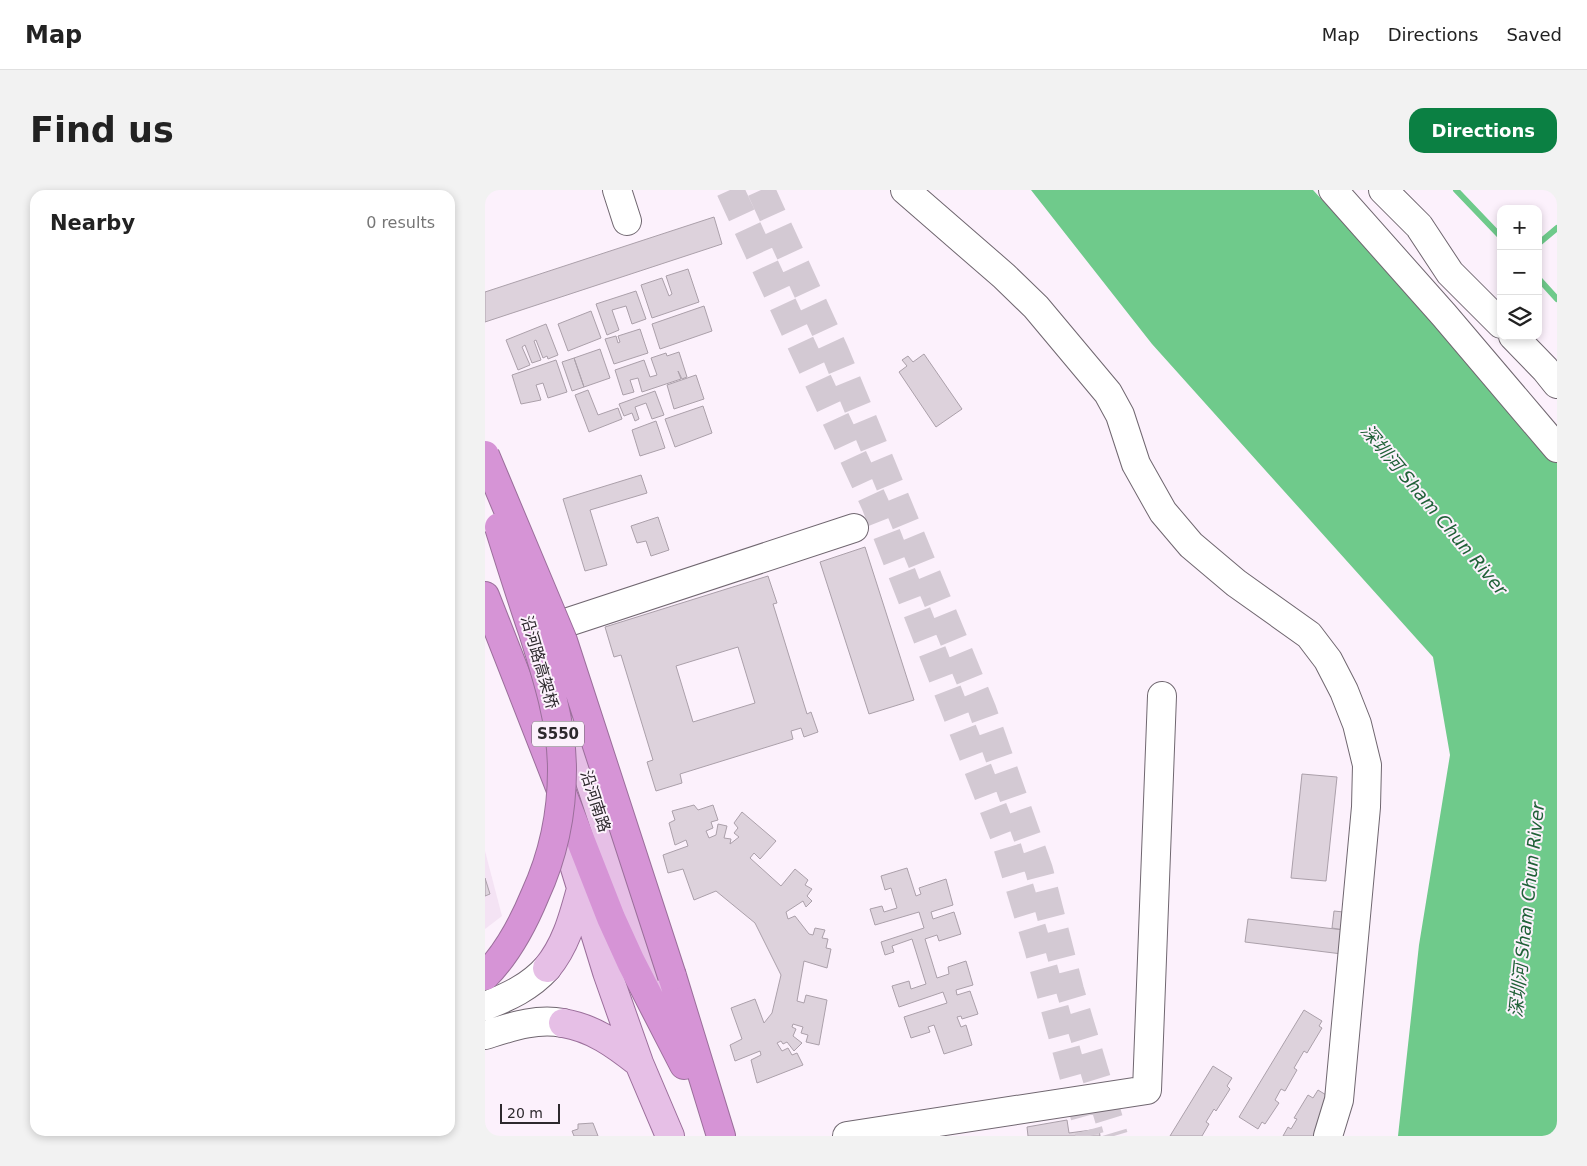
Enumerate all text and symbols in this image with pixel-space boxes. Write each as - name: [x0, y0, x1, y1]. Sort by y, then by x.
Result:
- text: Map: [25, 21, 82, 49]
- text: Map: [1322, 24, 1360, 45]
- text: Directions: [1388, 24, 1478, 45]
- text: Saved: [1506, 24, 1562, 45]
- button: Directions: [1409, 108, 1557, 153]
- text: Find us: [30, 110, 174, 150]
- map controls: [1497, 205, 1542, 340]
- button: +: [1497, 205, 1542, 250]
- text: Nearby: [50, 211, 135, 235]
- text: 0 results: [366, 213, 435, 232]
- button: −: [1497, 250, 1542, 295]
- button: layers: [1497, 295, 1542, 340]
- water label: 深圳河 Sham Chun River: [1357, 420, 1513, 600]
- street label: 沿河路高架桥: [517, 613, 562, 711]
- road number: S550: [532, 722, 584, 746]
- street label: 沿河南路: [577, 768, 614, 835]
- water label: 深圳河 Sham Chun River: [1505, 800, 1548, 1018]
- scale bar: [500, 1101, 560, 1124]
- text: 20 m: [507, 1105, 543, 1121]

